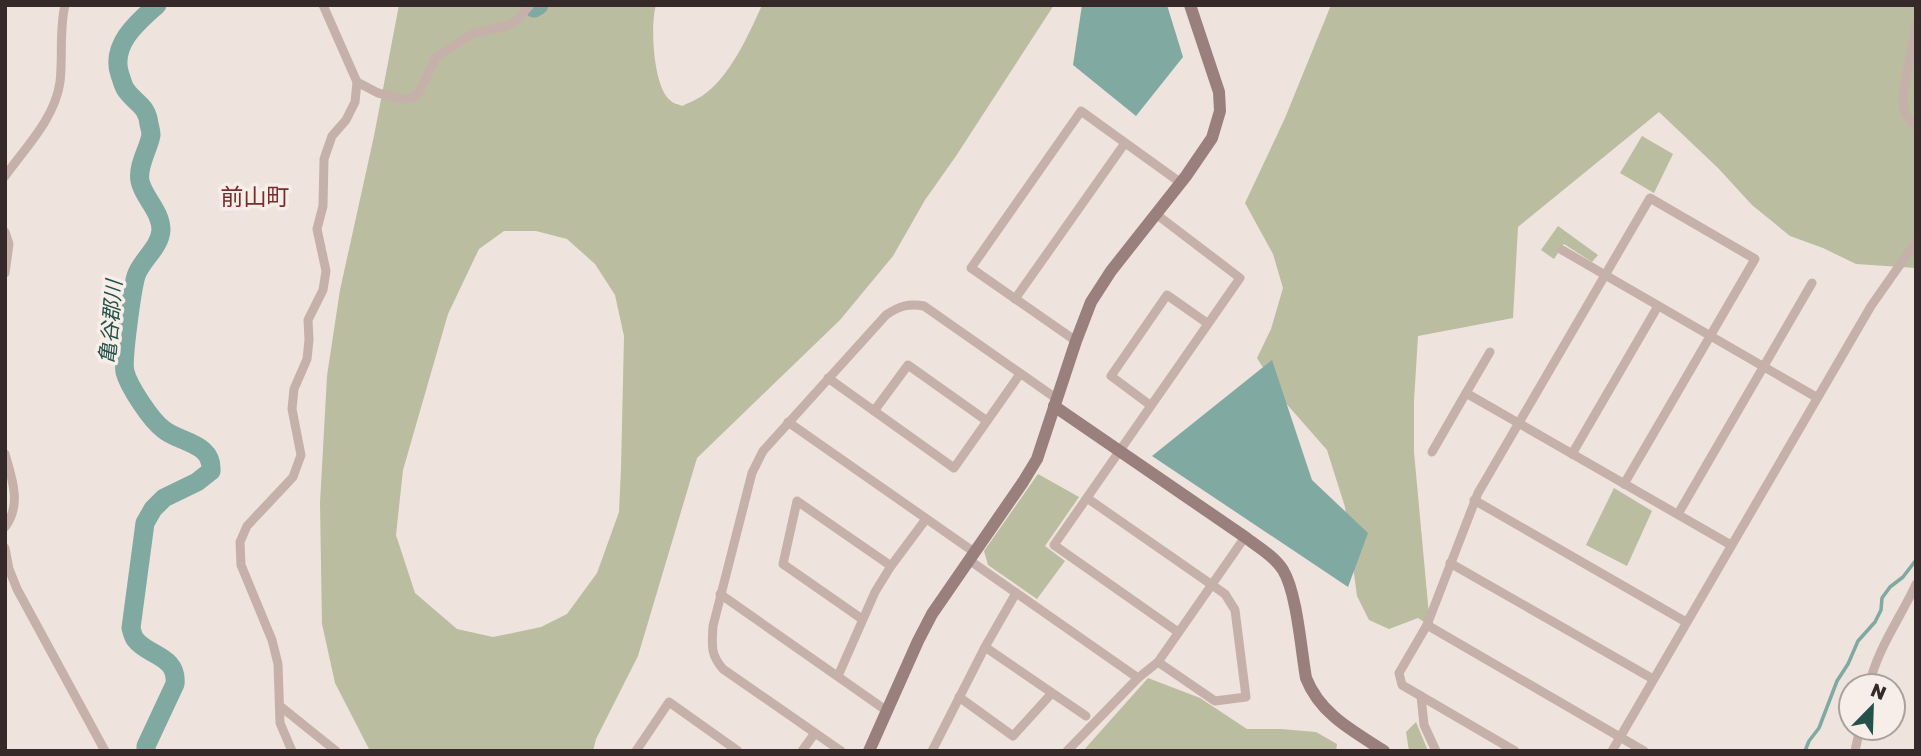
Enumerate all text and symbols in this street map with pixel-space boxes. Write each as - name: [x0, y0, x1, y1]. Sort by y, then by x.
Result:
- district label: 前山町: [221, 182, 290, 210]
- water label: 亀谷郡川: [93, 277, 127, 365]
- north arrow: [1837, 672, 1907, 742]
- text: N: [1868, 677, 1890, 704]

